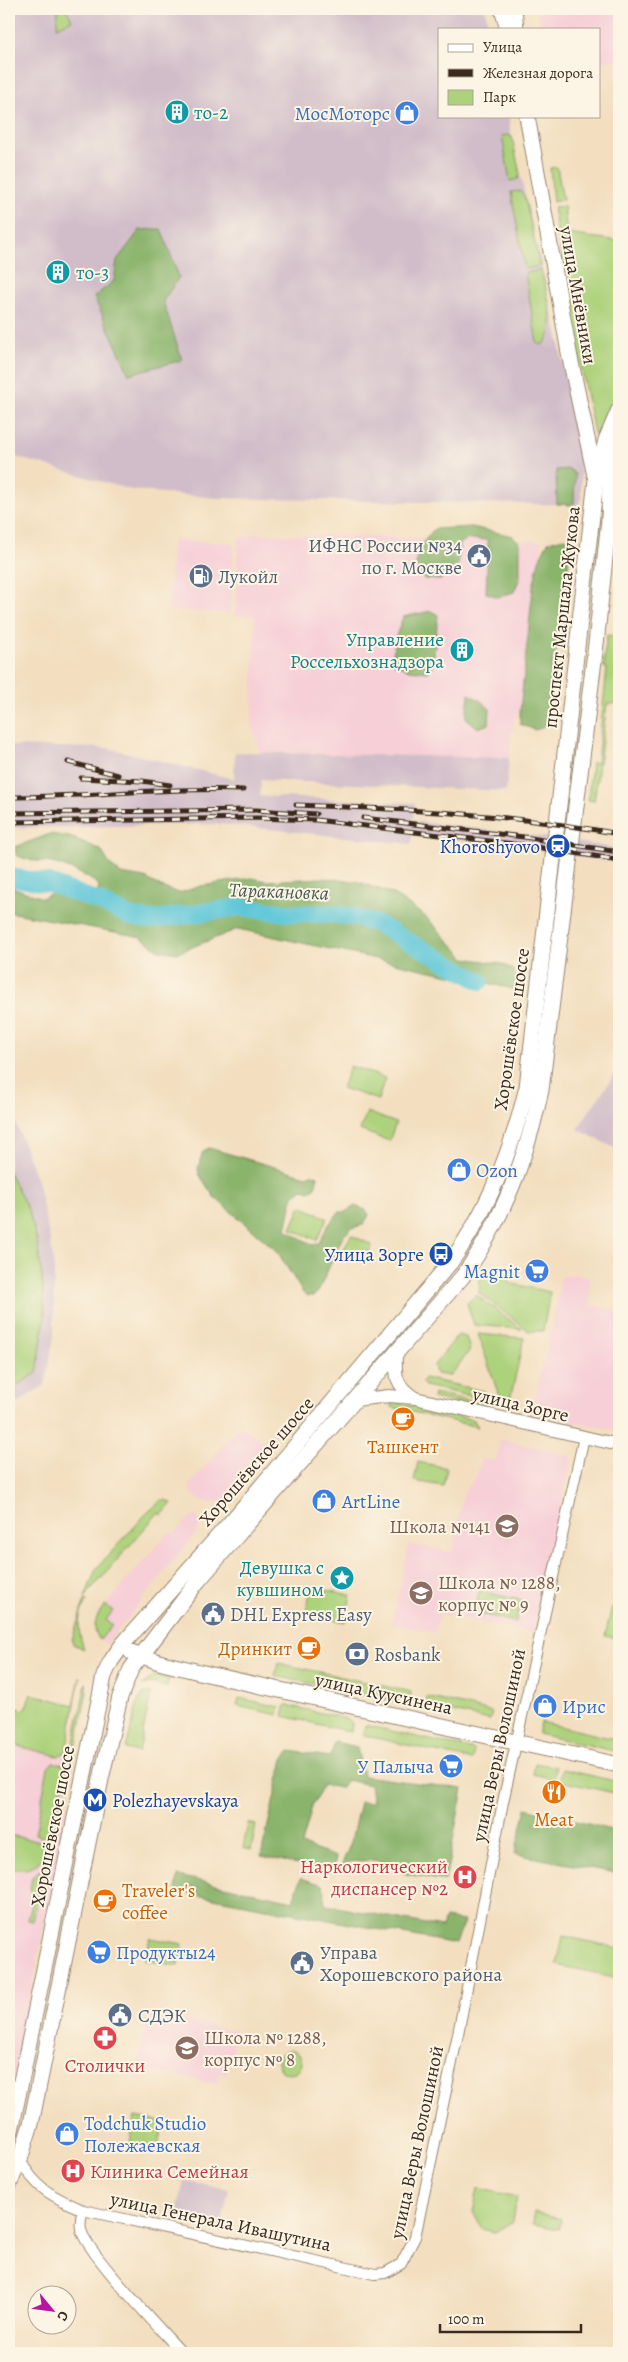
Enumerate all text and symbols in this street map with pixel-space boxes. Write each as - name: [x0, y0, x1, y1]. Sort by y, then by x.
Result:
- legend: [438, 28, 600, 118]
- text: Улица: [483, 37, 522, 57]
- text: Железная дорога: [483, 63, 593, 83]
- text: Парк: [483, 87, 516, 107]
- building icon: то-2: [164, 99, 190, 125]
- place label: то-2: [194, 100, 228, 126]
- shop icon: МосМоторс: [394, 100, 420, 126]
- place label: МосМоторс: [295, 101, 390, 127]
- street label: улица Мнёвники: [553, 223, 603, 366]
- building icon: то-3: [45, 259, 71, 285]
- place label: то-3: [76, 260, 109, 286]
- street label: проспект Маршала Жукова: [537, 504, 587, 730]
- place label: ИФНС России №34 по г. Москве: [308, 533, 462, 581]
- public building icon: ИФНС России №34 по г. Москве: [466, 543, 492, 569]
- fuel station icon: Лукойл: [188, 563, 214, 589]
- place label: Лукойл: [218, 564, 278, 590]
- place label: Управление Россельхознадзора: [290, 627, 444, 675]
- building icon: Управление Россельхознадзора: [449, 637, 475, 663]
- station icon: Khoroshyovo: [545, 833, 571, 859]
- place label: Khoroshyovo: [440, 834, 540, 860]
- water label: Таракановка: [228, 876, 329, 907]
- street label: Хорошёвское шоссе: [488, 946, 536, 1112]
- shop icon: Ozon: [446, 1157, 472, 1183]
- place label: Ozon: [476, 1158, 518, 1184]
- bus stop icon: Улица Зорге: [428, 1241, 454, 1267]
- place label: Улица Зорге: [324, 1242, 424, 1268]
- supermarket icon: Magnit: [524, 1258, 550, 1284]
- place label: Magnit: [464, 1259, 520, 1285]
- street label: улица Зорге: [469, 1381, 572, 1429]
- street label: Хорошёвское шоссе: [193, 1391, 320, 1532]
- cafe icon: Ташкент: [390, 1406, 416, 1432]
- place label: Ташкент: [367, 1434, 439, 1460]
- shop icon: ArtLine: [311, 1488, 337, 1514]
- place label: ArtLine: [341, 1489, 400, 1515]
- school or university icon: Школа №141: [494, 1513, 520, 1539]
- place label: Школа №141: [389, 1514, 491, 1540]
- place label: Девушка с кувшином: [236, 1555, 324, 1603]
- place icon: Девушка с кувшином: [329, 1565, 355, 1591]
- place label: Школа № 1288, корпус № 9: [438, 1570, 561, 1618]
- school or university icon: Школа № 1288, корпус № 9: [408, 1580, 434, 1606]
- public building icon: DHL Express Easy: [200, 1601, 226, 1627]
- place label: DHL Express Easy: [230, 1602, 372, 1628]
- cafe icon: Дринкит: [296, 1635, 322, 1661]
- place label: Дринкит: [218, 1636, 293, 1662]
- bank icon: Rosbank: [344, 1641, 370, 1667]
- place label: Rosbank: [374, 1642, 441, 1668]
- street label: улица Веры Волошиной: [466, 1646, 532, 1845]
- street label: улица Куусинена: [312, 1667, 455, 1721]
- shop icon: Ирис: [532, 1693, 558, 1719]
- place label: Ирис: [562, 1694, 606, 1720]
- street label: Хорошёвское шоссе: [25, 1743, 81, 1909]
- supermarket icon: У Палыча: [438, 1753, 464, 1779]
- place label: У Палыча: [357, 1754, 434, 1780]
- restaurant icon: Meat: [541, 1779, 567, 1805]
- metro station icon: Polezhayevskaya: [82, 1787, 108, 1813]
- place label: Polezhayevskaya: [112, 1788, 239, 1814]
- place label: Meat: [534, 1807, 574, 1833]
- place label: Наркологический диспансер №2: [300, 1854, 448, 1902]
- hospital icon: Наркологический диспансер №2: [452, 1864, 478, 1890]
- place label: Traveler's coffee: [122, 1878, 195, 1926]
- cafe icon: Traveler's coffee: [92, 1888, 118, 1914]
- supermarket icon: Продукты24: [86, 1939, 112, 1965]
- place label: Продукты24: [116, 1940, 216, 1966]
- place label: Управа Хорошевского района: [320, 1940, 503, 1988]
- public building icon: Управа Хорошевского района: [289, 1950, 315, 1976]
- public building icon: СДЭК: [107, 2002, 133, 2028]
- place label: СДЭК: [138, 2003, 186, 2029]
- pharmacy icon: Столички: [92, 2025, 118, 2051]
- place label: Школа № 1288, корпус № 8: [204, 2025, 327, 2073]
- school or university icon: Школа № 1288, корпус № 8: [174, 2035, 200, 2061]
- street label: улица Веры Волошиной: [384, 2043, 450, 2242]
- place label: Столички: [65, 2053, 145, 2079]
- place label: Todchuk Studio Полежаевская: [84, 2111, 206, 2159]
- shop icon: Todchuk Studio Полежаевская: [54, 2121, 80, 2147]
- hospital icon: Клиника Семейная: [60, 2158, 86, 2184]
- place label: Клиника Семейная: [90, 2159, 249, 2185]
- street label: улица Генерала Ивашутина: [107, 2186, 334, 2258]
- north arrow: [28, 2284, 78, 2334]
- scale bar: [440, 2302, 582, 2334]
- text: С: [52, 2308, 73, 2325]
- text: 100 m: [448, 2309, 485, 2329]

